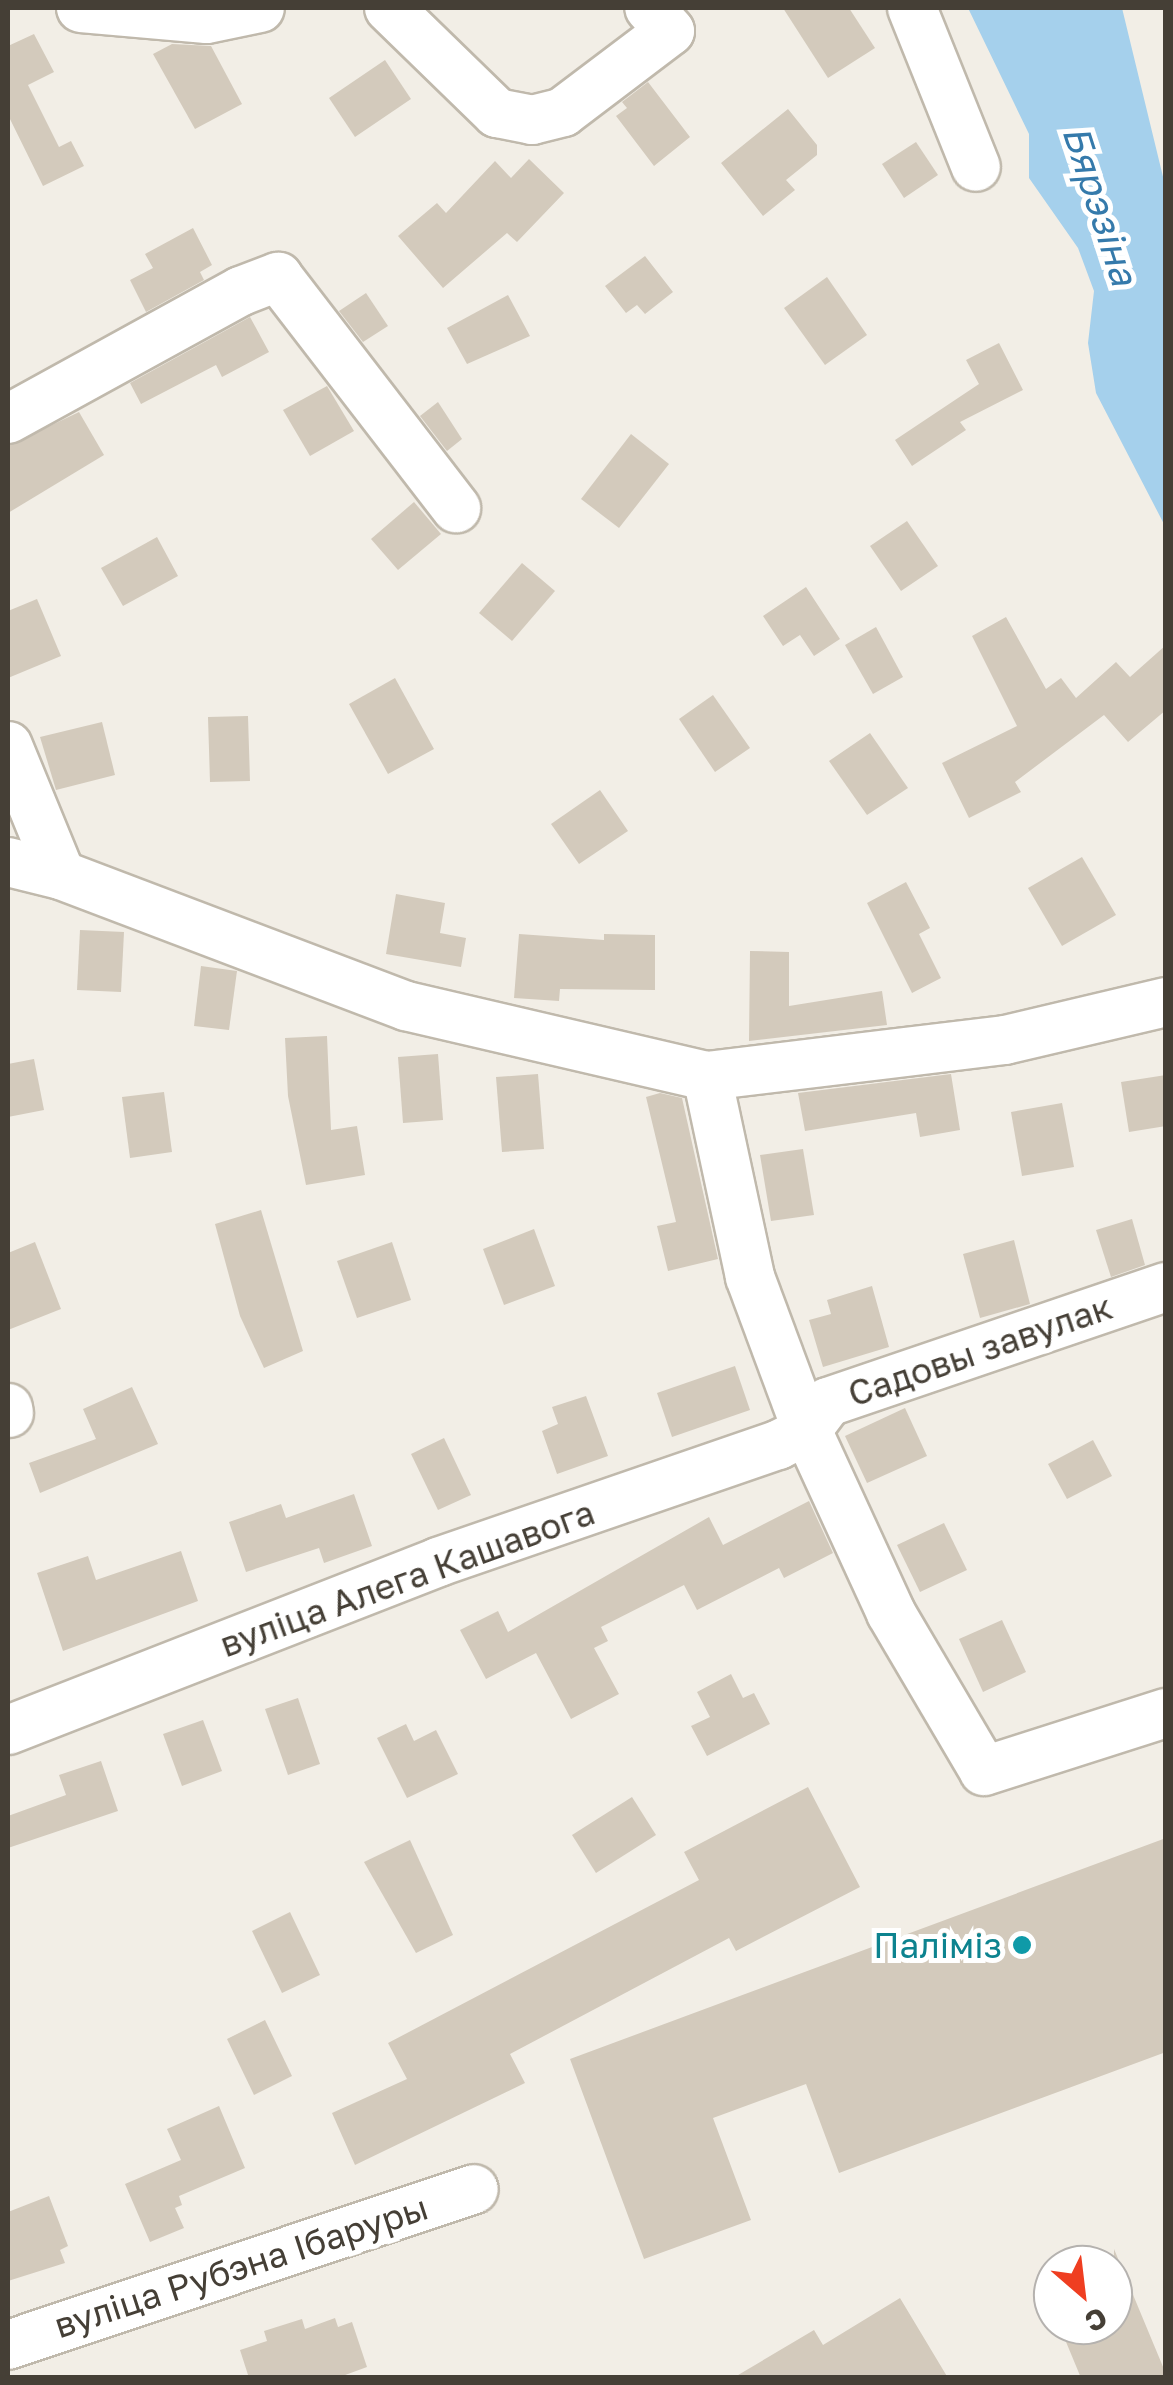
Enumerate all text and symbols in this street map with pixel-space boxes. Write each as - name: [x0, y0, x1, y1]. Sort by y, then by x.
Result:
- water label: Бярэзіна: [1054, 119, 1148, 291]
- street label: Садовы завулак: [843, 1285, 1117, 1415]
- street label: вуліца Алега Кашавога: [214, 1491, 600, 1665]
- place label: Паліміз: [873, 1924, 1002, 1966]
- marker: Паліміз: [1011, 1934, 1033, 1956]
- street label: вуліца Рубэна Ібаруры: [49, 2186, 433, 2346]
- north arrow: [1033, 2245, 1133, 2345]
- text: С: [1080, 2301, 1113, 2339]

